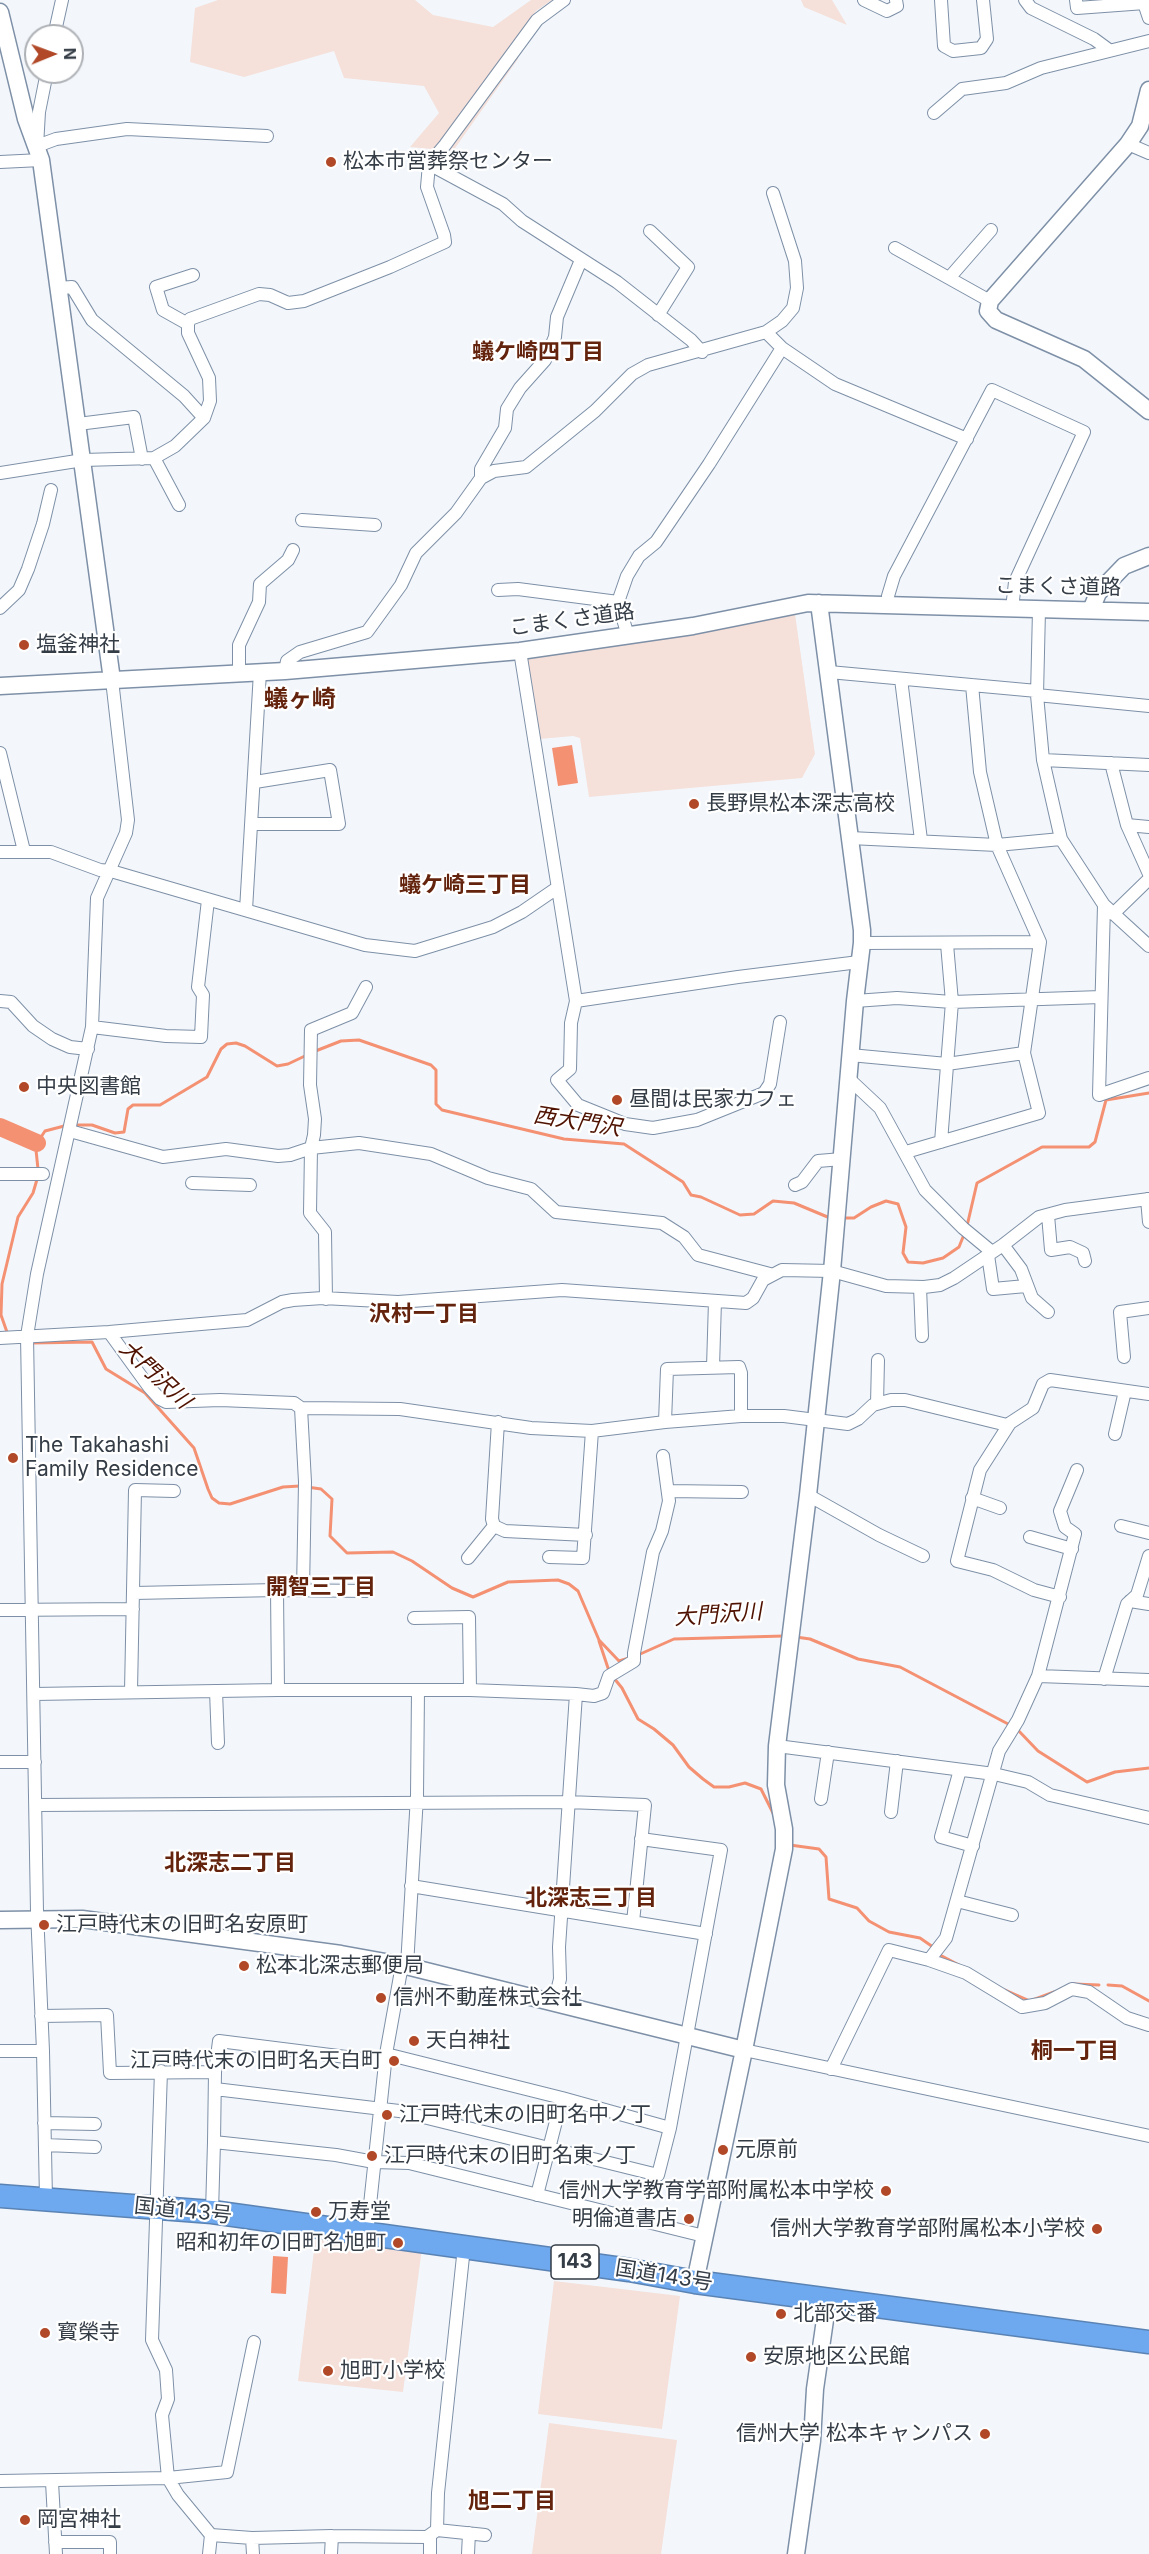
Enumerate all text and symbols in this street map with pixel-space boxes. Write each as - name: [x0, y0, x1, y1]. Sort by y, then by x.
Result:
- north arrow: [24, 24, 84, 84]
- text: N: [60, 47, 80, 60]
- place label: 松本市営葬祭センター: [343, 149, 553, 175]
- marker: 松本市営葬祭センター: [324, 155, 338, 169]
- district label: 蟻ケ崎四丁目: [472, 339, 604, 365]
- street label: こまくさ道路: [995, 573, 1121, 601]
- street label: こまくさ道路: [508, 599, 636, 641]
- place label: 塩釜神社: [36, 632, 120, 658]
- marker: 塩釜神社: [17, 638, 31, 652]
- district label: 蟻ヶ崎: [264, 686, 336, 714]
- place label: 長野県松本深志高校: [706, 791, 895, 817]
- marker: 長野県松本深志高校: [687, 797, 701, 811]
- district label: 蟻ケ崎三丁目: [399, 872, 531, 898]
- place label: 中央図書館: [36, 1074, 141, 1100]
- marker: 中央図書館: [17, 1080, 31, 1094]
- place label: 昼間は民家カフェ: [629, 1087, 797, 1113]
- marker: 昼間は民家カフェ: [610, 1093, 624, 1107]
- water label: 西大門沢: [531, 1102, 623, 1142]
- district label: 沢村一丁目: [369, 1301, 479, 1327]
- water label: 大門沢川: [114, 1335, 196, 1415]
- place label: The Takahashi Family Residence: [25, 1433, 198, 1483]
- marker: The Takahashi Family Residence: [6, 1451, 20, 1465]
- district label: 開智三丁目: [266, 1574, 376, 1600]
- water label: 大門沢川: [673, 1599, 763, 1631]
- district label: 北深志二丁目: [164, 1850, 296, 1876]
- district label: 北深志三丁目: [525, 1885, 657, 1911]
- place label: 江戸時代末の旧町名安原町: [56, 1912, 308, 1938]
- marker: 江戸時代末の旧町名安原町: [37, 1918, 51, 1932]
- place label: 松本北深志郵便局: [256, 1953, 424, 1979]
- marker: 松本北深志郵便局: [237, 1959, 251, 1973]
- place label: 信州不動産株式会社: [393, 1985, 582, 2011]
- marker: 信州不動産株式会社: [374, 1991, 388, 2005]
- place label: 天白神社: [426, 2028, 510, 2054]
- marker: 天白神社: [407, 2034, 421, 2048]
- district label: 桐一丁目: [1031, 2038, 1119, 2064]
- place label: 江戸時代末の旧町名天白町: [130, 2048, 382, 2074]
- marker: 江戸時代末の旧町名天白町: [387, 2054, 401, 2068]
- place label: 江戸時代末の旧町名中ノ丁: [399, 2102, 651, 2128]
- marker: 江戸時代末の旧町名中ノ丁: [380, 2108, 394, 2122]
- place label: 元原前: [735, 2137, 798, 2163]
- place label: 江戸時代末の旧町名東ノ丁: [384, 2143, 636, 2169]
- marker: 元原前: [716, 2143, 730, 2157]
- marker: 江戸時代末の旧町名東ノ丁: [365, 2149, 379, 2163]
- place label: 信州大学教育学部附属松本中学校: [559, 2178, 874, 2204]
- marker: 信州大学教育学部附属松本中学校: [879, 2184, 893, 2198]
- street label: 国道143号: [133, 2193, 233, 2229]
- place label: 万寿堂: [328, 2199, 391, 2225]
- marker: 万寿堂: [309, 2205, 323, 2219]
- place label: 明倫道書店: [572, 2206, 677, 2232]
- marker: 明倫道書店: [682, 2212, 696, 2226]
- place label: 信州大学教育学部附属松本小学校: [770, 2216, 1085, 2242]
- marker: 信州大学教育学部附属松本小学校: [1090, 2222, 1104, 2236]
- place label: 昭和初年の旧町名旭町: [176, 2230, 386, 2256]
- marker: 昭和初年の旧町名旭町: [391, 2236, 405, 2250]
- road number: 143: [551, 2245, 599, 2279]
- street label: 国道143号: [614, 2256, 714, 2296]
- place label: 北部交番: [793, 2301, 877, 2327]
- marker: 北部交番: [774, 2307, 788, 2321]
- place label: 寳榮寺: [57, 2320, 120, 2346]
- marker: 寳榮寺: [38, 2326, 52, 2340]
- place label: 安原地区公民館: [763, 2344, 910, 2370]
- marker: 安原地区公民館: [744, 2350, 758, 2364]
- place label: 旭町小学校: [340, 2358, 445, 2384]
- marker: 旭町小学校: [321, 2364, 335, 2378]
- place label: 信州大学 松本キャンパス: [736, 2421, 973, 2447]
- marker: 信州大学 松本キャンパス: [978, 2427, 992, 2441]
- district label: 旭二丁目: [468, 2488, 556, 2514]
- place label: 岡宮神社: [37, 2507, 121, 2533]
- marker: 岡宮神社: [18, 2513, 32, 2527]

